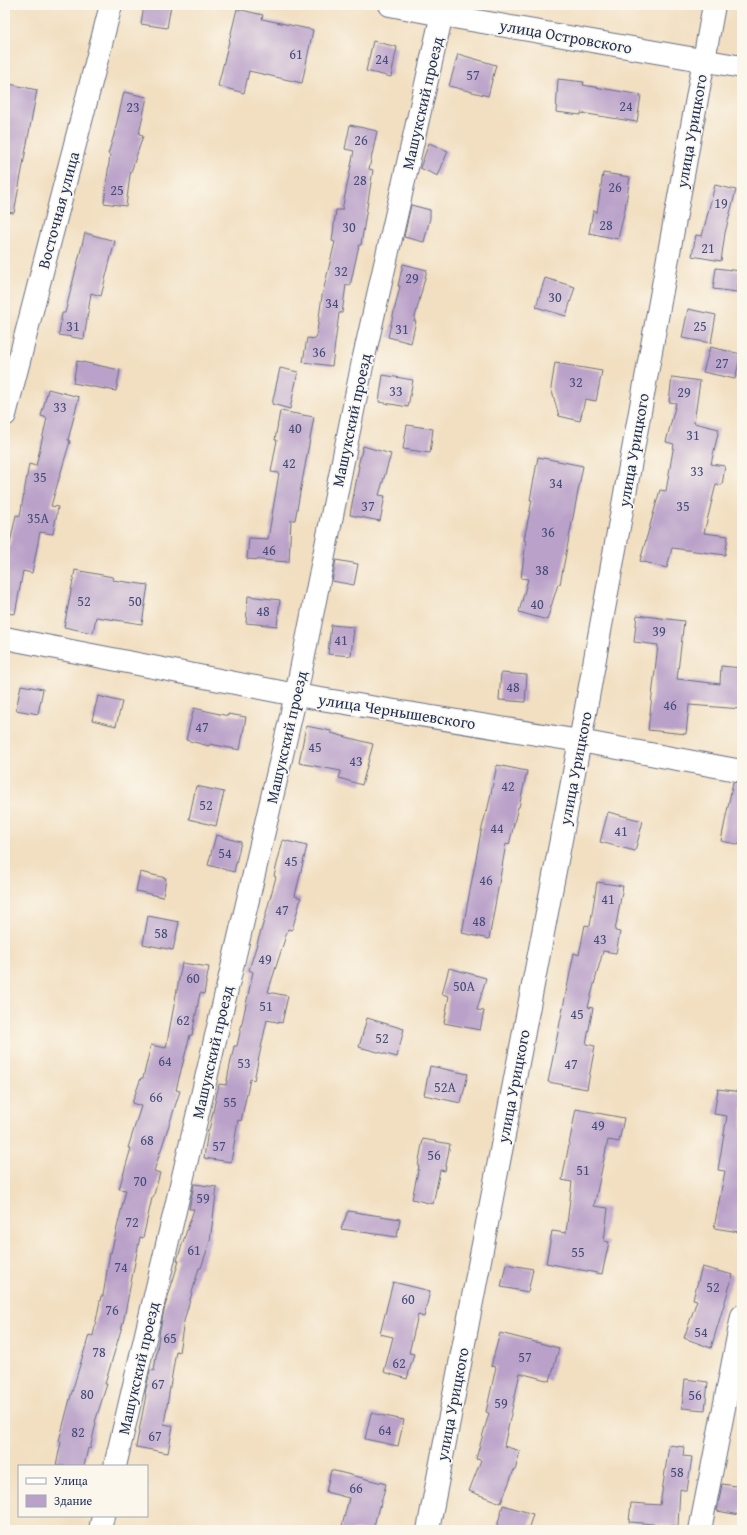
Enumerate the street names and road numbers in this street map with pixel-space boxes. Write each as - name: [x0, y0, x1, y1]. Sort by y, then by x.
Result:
- street label: улица Островского: [497, 12, 634, 59]
- street label: Машукский проезд: [395, 34, 449, 172]
- street label: улица Урицкого: [669, 72, 713, 191]
- street label: Восточная улица: [31, 148, 85, 271]
- street label: Машукский проезд: [325, 351, 377, 489]
- street label: улица Урицкого: [611, 391, 655, 510]
- street label: Машукский проезд: [259, 668, 313, 806]
- street label: улица Чернышевского: [316, 687, 477, 735]
- street label: улица Урицкого: [552, 709, 598, 828]
- street label: Машукский проезд: [185, 983, 239, 1121]
- street label: улица Урицкого: [490, 1027, 536, 1146]
- street label: Машукский проезд: [111, 1299, 165, 1437]
- street label: улица Урицкого: [429, 1345, 475, 1464]

